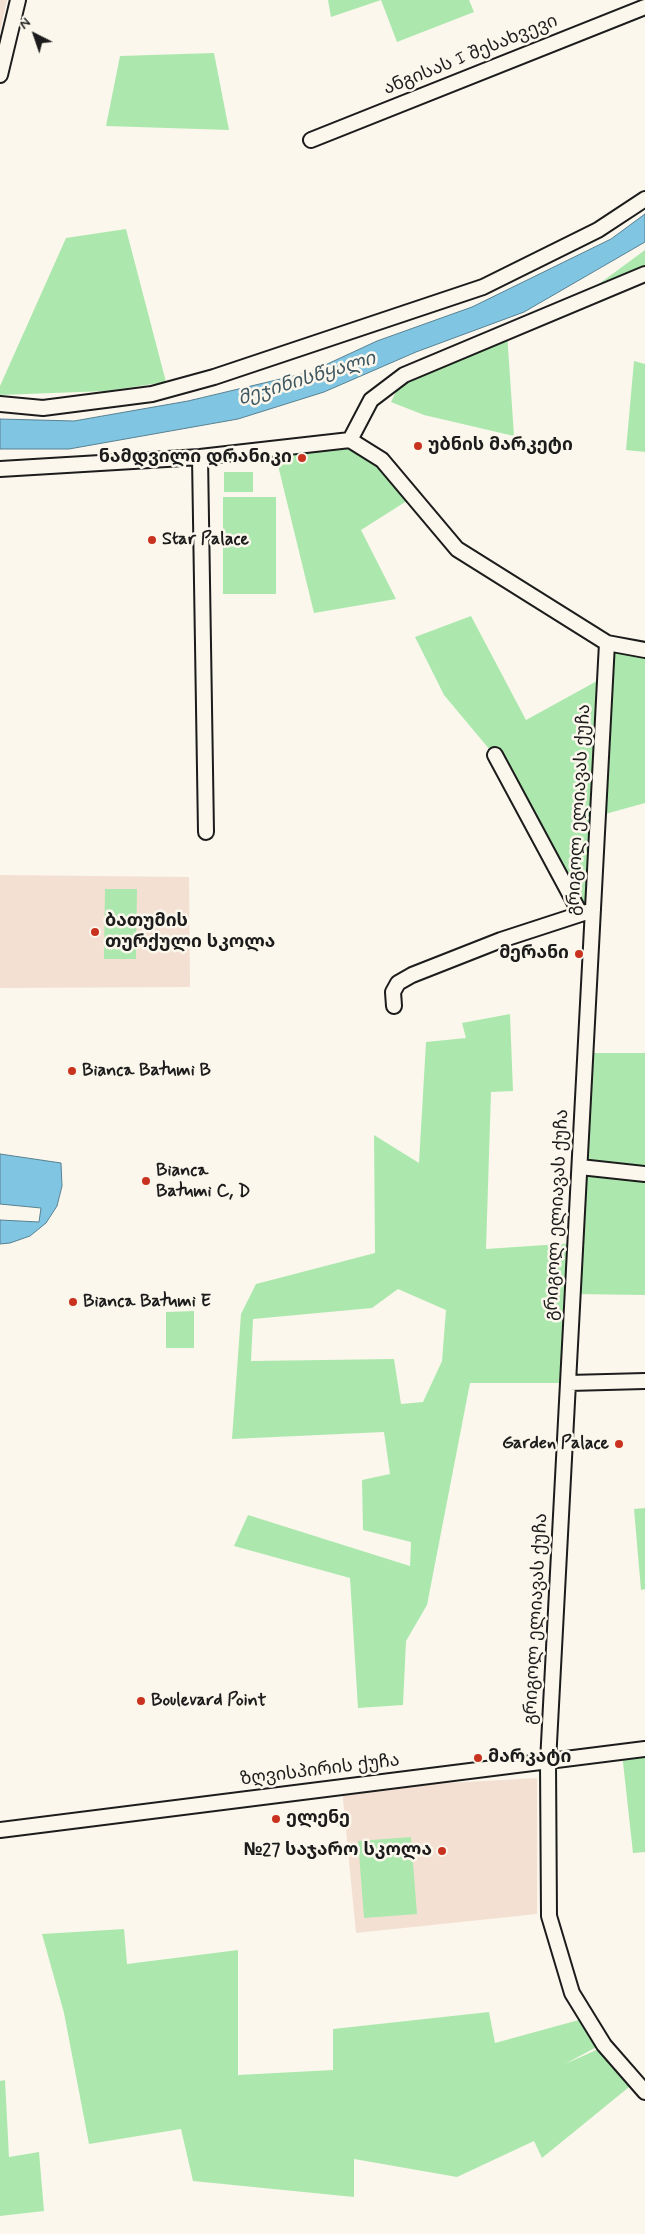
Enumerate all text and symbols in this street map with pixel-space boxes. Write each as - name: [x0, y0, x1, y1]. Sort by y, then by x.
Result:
- north arrow: [10, 10, 60, 60]
- street label: ანგისას I შესახვევი: [381, 11, 561, 101]
- text: N: [16, 14, 35, 34]
- water label: მეჯინისწყალი: [235, 348, 379, 412]
- place label: უბნის მარკეტი: [428, 435, 573, 457]
- marker: უბნის მარკეტი: [412, 440, 424, 452]
- place label: ნამდვილი დრანიკი: [99, 447, 292, 469]
- marker: ნამდვილი დრანიკი: [296, 452, 308, 464]
- place label: Star Palace: [162, 529, 249, 551]
- marker: Star Palace: [146, 534, 158, 546]
- street label: გრიგოლ ელიავას ქუჩა: [564, 704, 596, 916]
- place label: ბათუმის თურქული სკოლა: [105, 911, 275, 954]
- marker: ბათუმის თურქული სკოლა: [89, 926, 101, 938]
- place label: მერანი: [499, 943, 569, 965]
- marker: მერანი: [573, 948, 585, 960]
- place label: Bianca Batumi B: [82, 1060, 211, 1082]
- marker: Bianca Batumi B: [66, 1065, 78, 1077]
- street label: გრიგოლ ელიავას ქუჩა: [542, 1109, 574, 1321]
- place label: Bianca Batumi C, D: [156, 1160, 250, 1202]
- marker: Bianca Batumi C, D: [140, 1175, 152, 1187]
- place label: Bianca Batumi E: [83, 1291, 211, 1313]
- marker: Bianca Batumi E: [67, 1296, 79, 1308]
- place label: Garden Palace: [502, 1433, 609, 1455]
- marker: Garden Palace: [613, 1438, 625, 1450]
- street label: გრიგოლ ელიავას ქუჩა: [521, 1513, 553, 1725]
- place label: Boulevard Point: [151, 1690, 266, 1712]
- marker: Boulevard Point: [135, 1695, 147, 1707]
- place label: მარკატი: [488, 1747, 571, 1769]
- street label: ზღვისპირის ქუჩა: [239, 1751, 401, 1791]
- marker: მარკატი: [472, 1752, 484, 1764]
- place label: ელენე: [286, 1808, 350, 1830]
- marker: ელენე: [270, 1813, 282, 1825]
- place label: №27 საჯარო სკოლა: [243, 1840, 432, 1862]
- marker: №27 საჯარო სკოლა: [436, 1845, 448, 1857]

